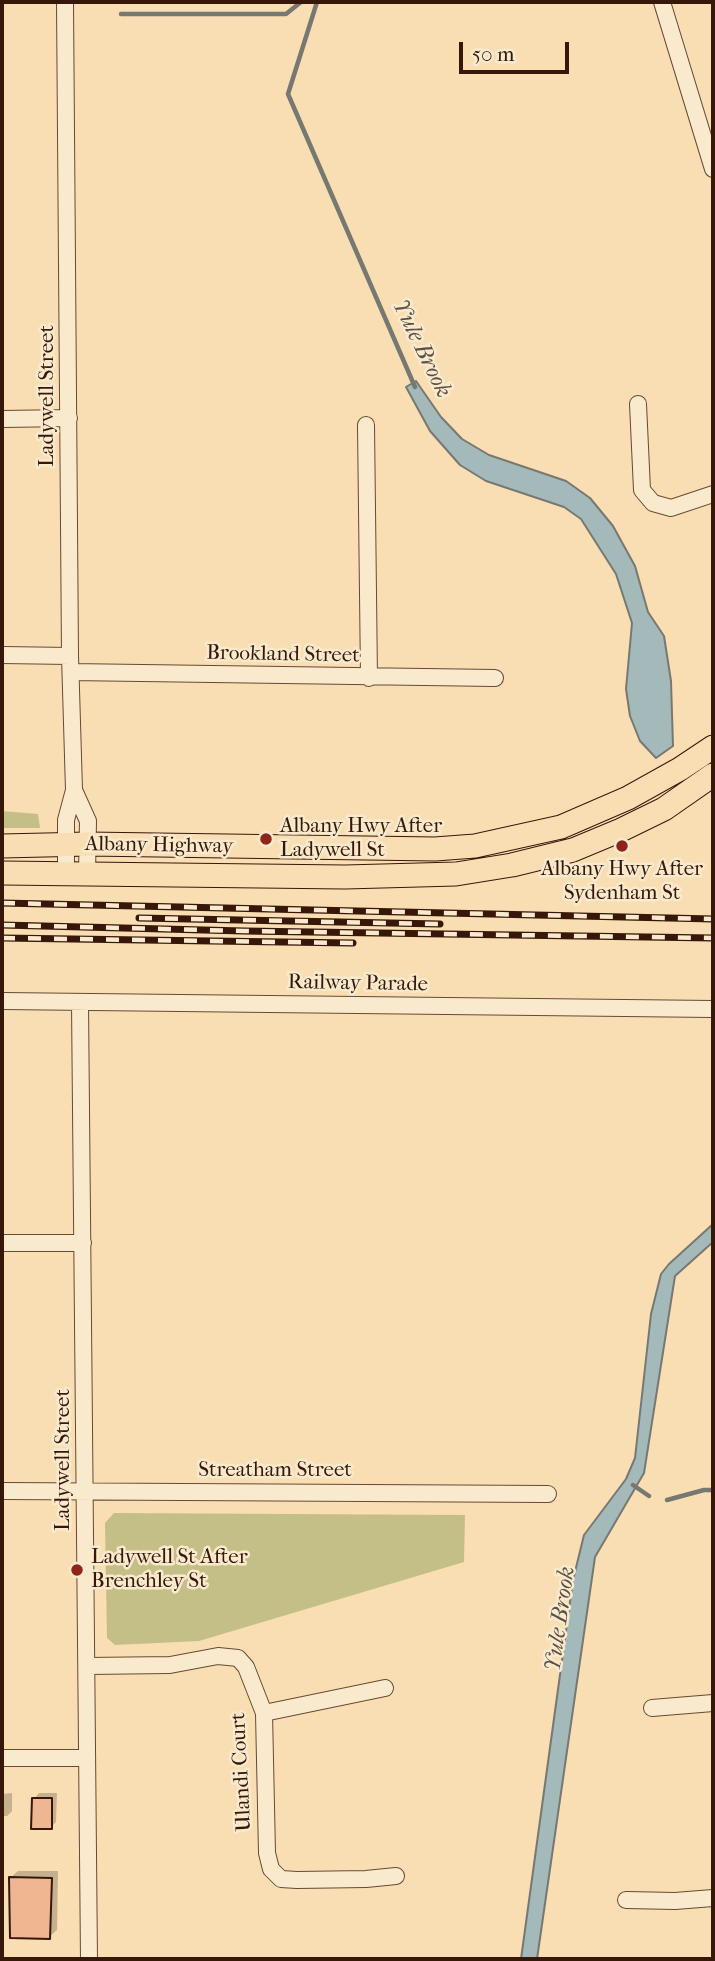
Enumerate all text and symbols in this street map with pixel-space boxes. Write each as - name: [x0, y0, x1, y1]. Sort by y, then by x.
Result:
- scale bar: [463, 28, 573, 72]
- text: 50 m: [472, 42, 515, 66]
- water label: Yule Brook: [385, 296, 457, 402]
- street label: Ladywell Street: [35, 325, 61, 467]
- street label: Brookland Street: [206, 641, 360, 669]
- place label: Albany Hwy After Ladywell St: [280, 814, 442, 864]
- marker: Albany Hwy After Ladywell St: [258, 831, 274, 847]
- street label: Albany Highway: [85, 832, 233, 860]
- marker: Albany Hwy After Sydenham St: [614, 838, 630, 854]
- place label: Albany Hwy After Sydenham St: [541, 857, 703, 907]
- street label: Railway Parade: [288, 970, 428, 998]
- street label: Ladywell Street: [51, 1389, 77, 1531]
- street label: Streatham Street: [198, 1458, 352, 1484]
- place label: Ladywell St After Brenchley St: [91, 1545, 248, 1595]
- marker: Ladywell St After Brenchley St: [69, 1562, 85, 1578]
- water label: Yule Brook: [540, 1565, 582, 1673]
- street label: Ulandi Court: [226, 1712, 258, 1832]

